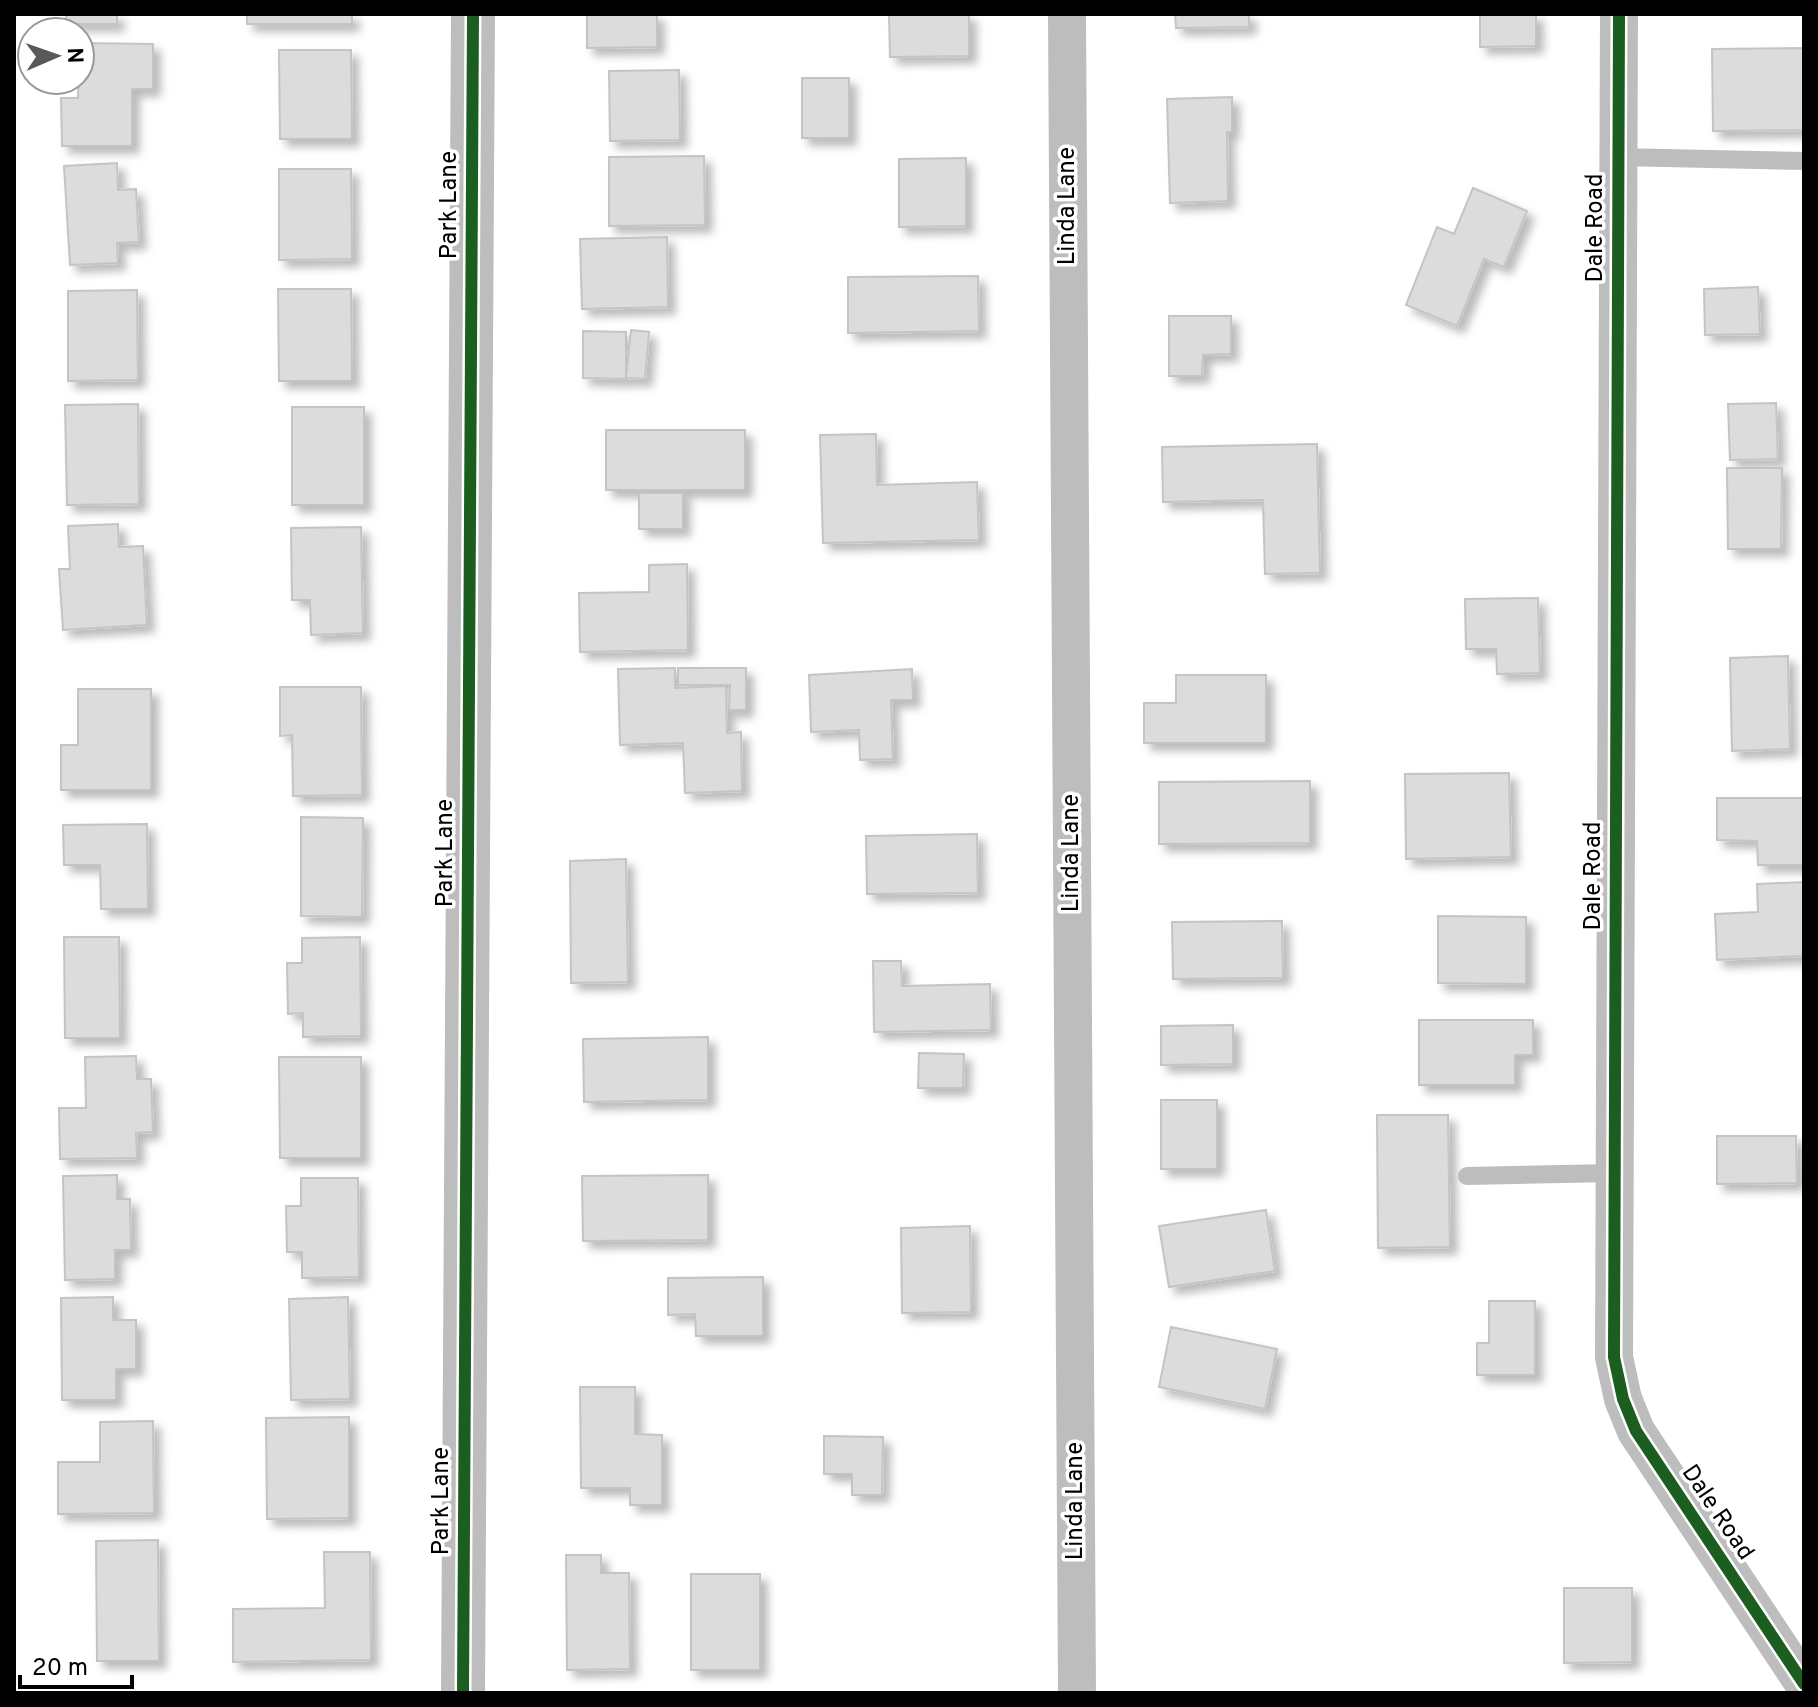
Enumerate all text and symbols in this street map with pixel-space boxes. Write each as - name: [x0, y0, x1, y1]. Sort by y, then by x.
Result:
- north arrow: [16, 16, 96, 96]
- text: N: [60, 47, 87, 64]
- street label: Linda Lane: [1053, 147, 1083, 265]
- street label: Park Lane: [435, 151, 465, 259]
- street label: Dale Road: [1581, 174, 1611, 282]
- street label: Linda Lane: [1057, 794, 1087, 912]
- street label: Park Lane: [431, 799, 461, 907]
- street label: Dale Road: [1579, 822, 1609, 930]
- street label: Linda Lane: [1061, 1442, 1091, 1560]
- street label: Park Lane: [427, 1447, 457, 1555]
- street label: Dale Road: [1674, 1459, 1760, 1567]
- scale bar: [20, 1639, 132, 1689]
- text: 20 m: [32, 1654, 88, 1684]

